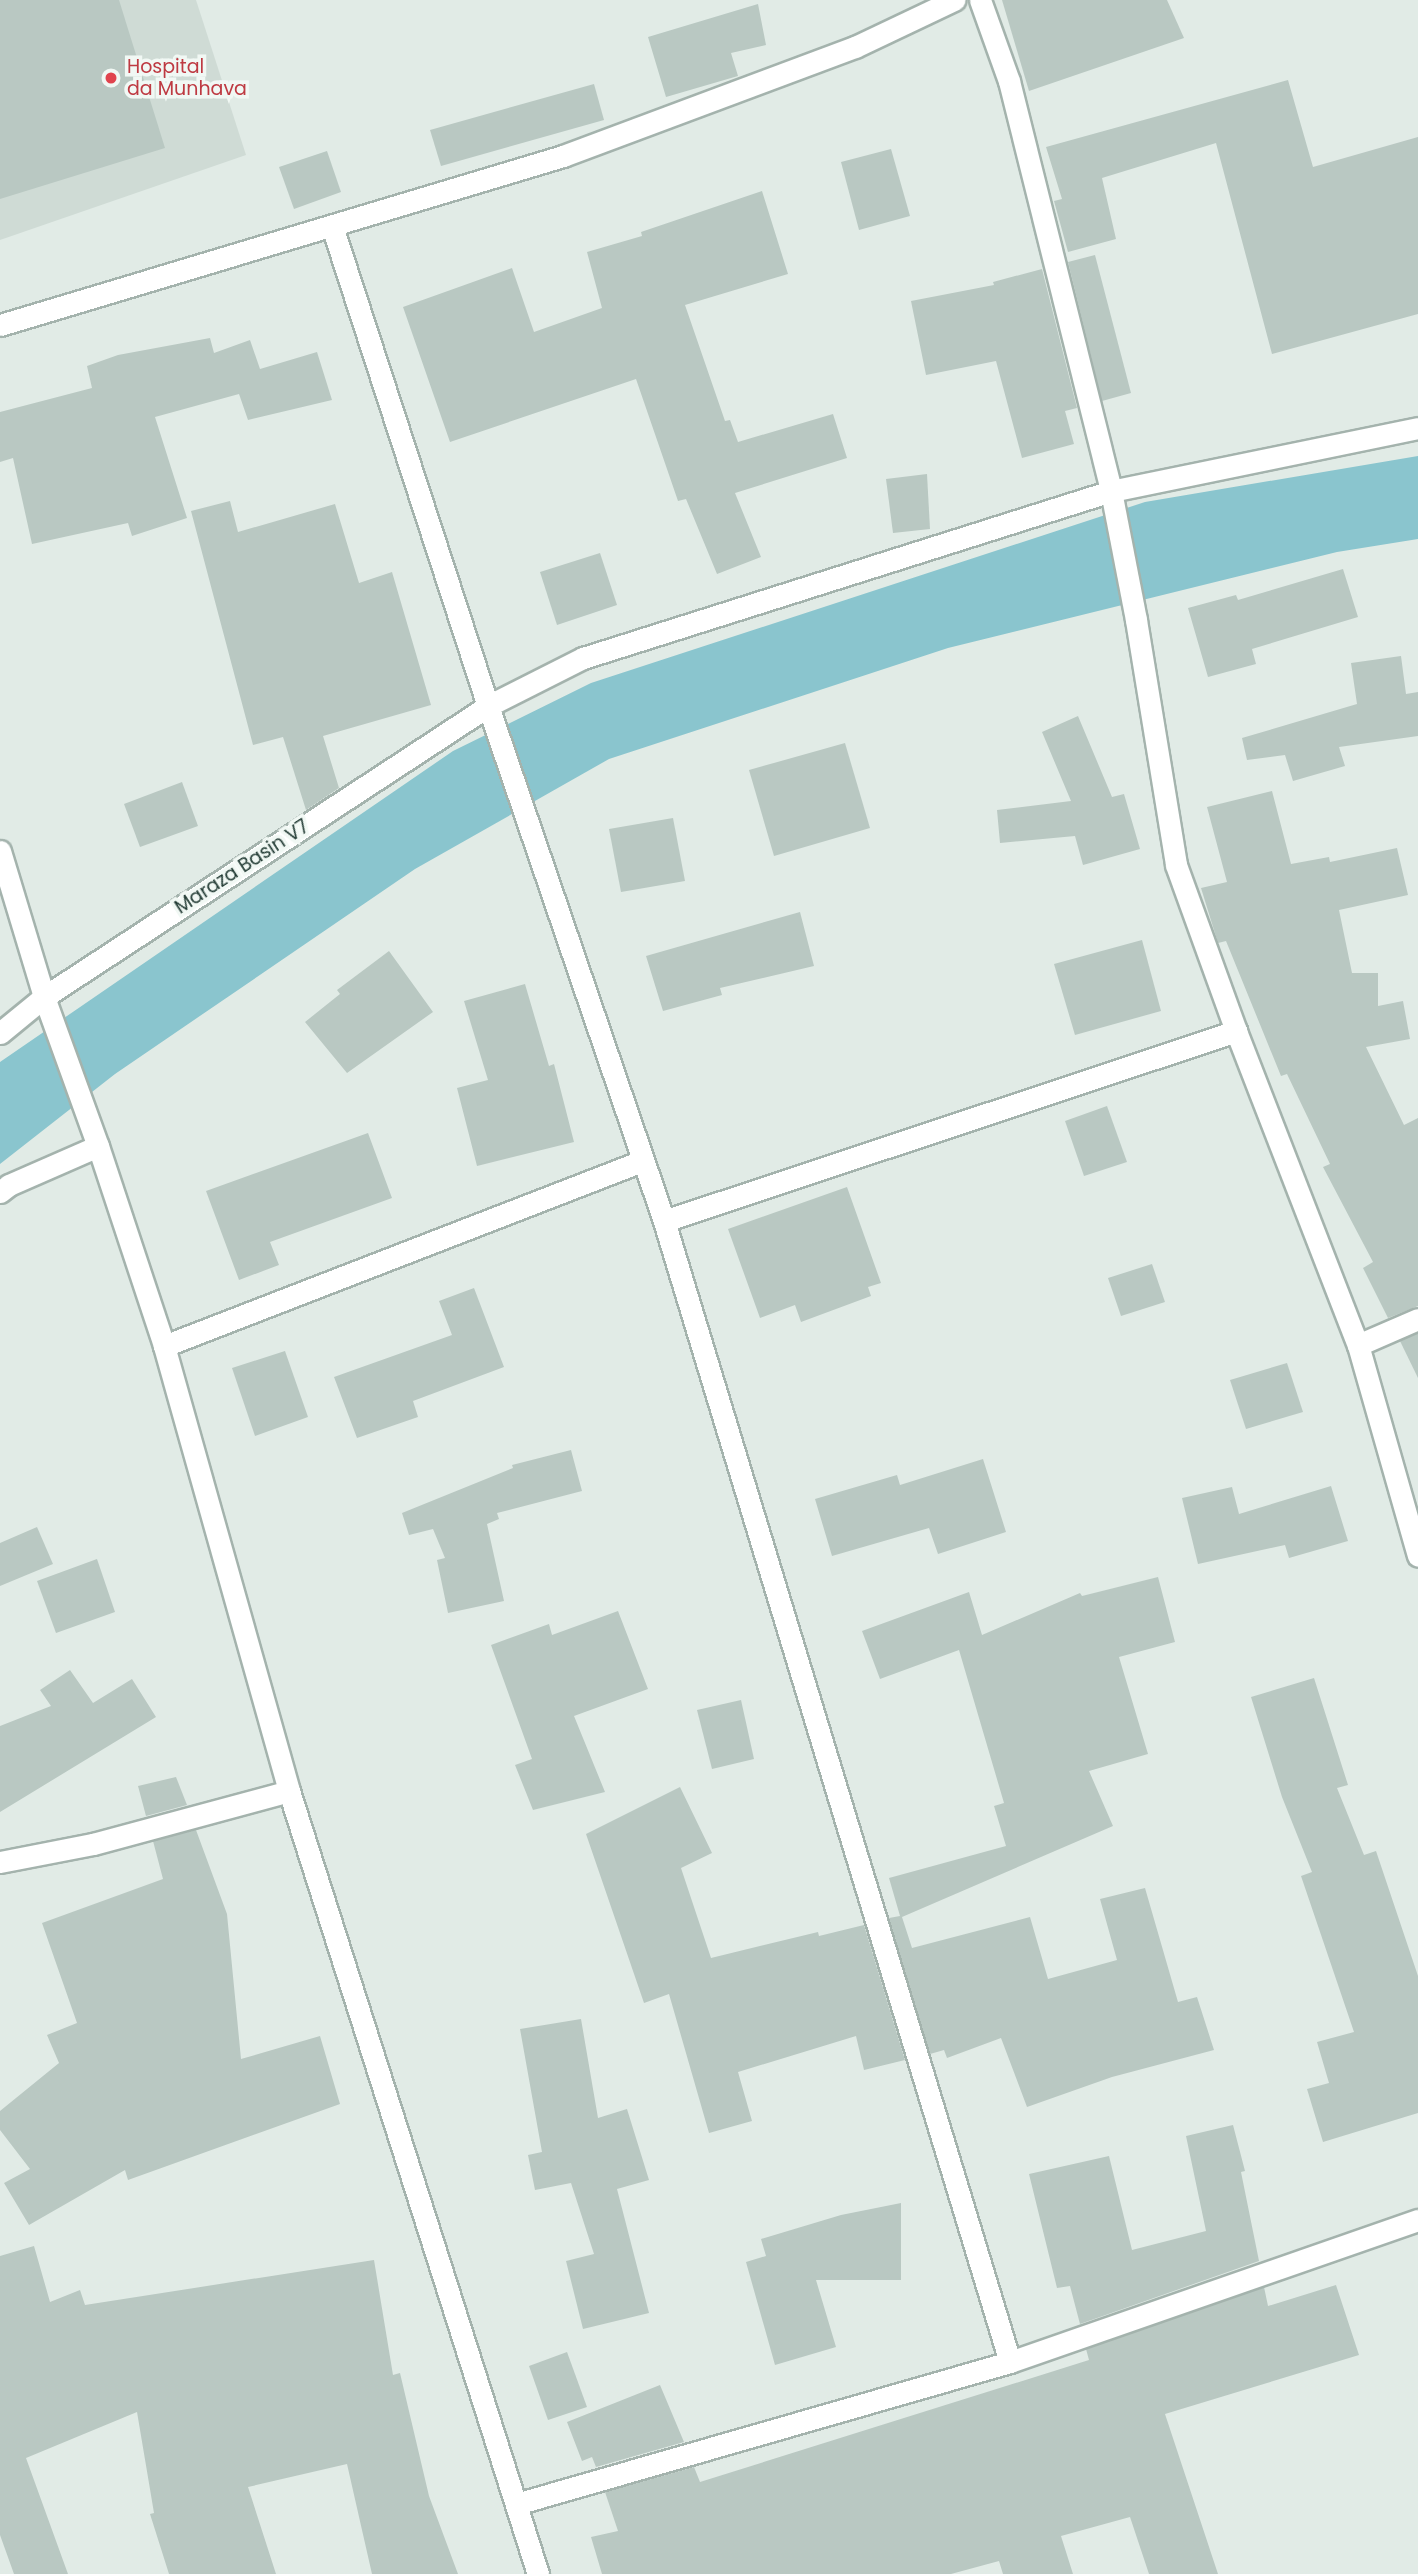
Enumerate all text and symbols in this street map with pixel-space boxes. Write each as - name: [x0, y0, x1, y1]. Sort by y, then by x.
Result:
- place label: Hospital da Munhava: [127, 56, 247, 100]
- marker: Hospital da Munhava: [101, 68, 121, 88]
- street label: Maraza Basin V7: [171, 815, 313, 919]

